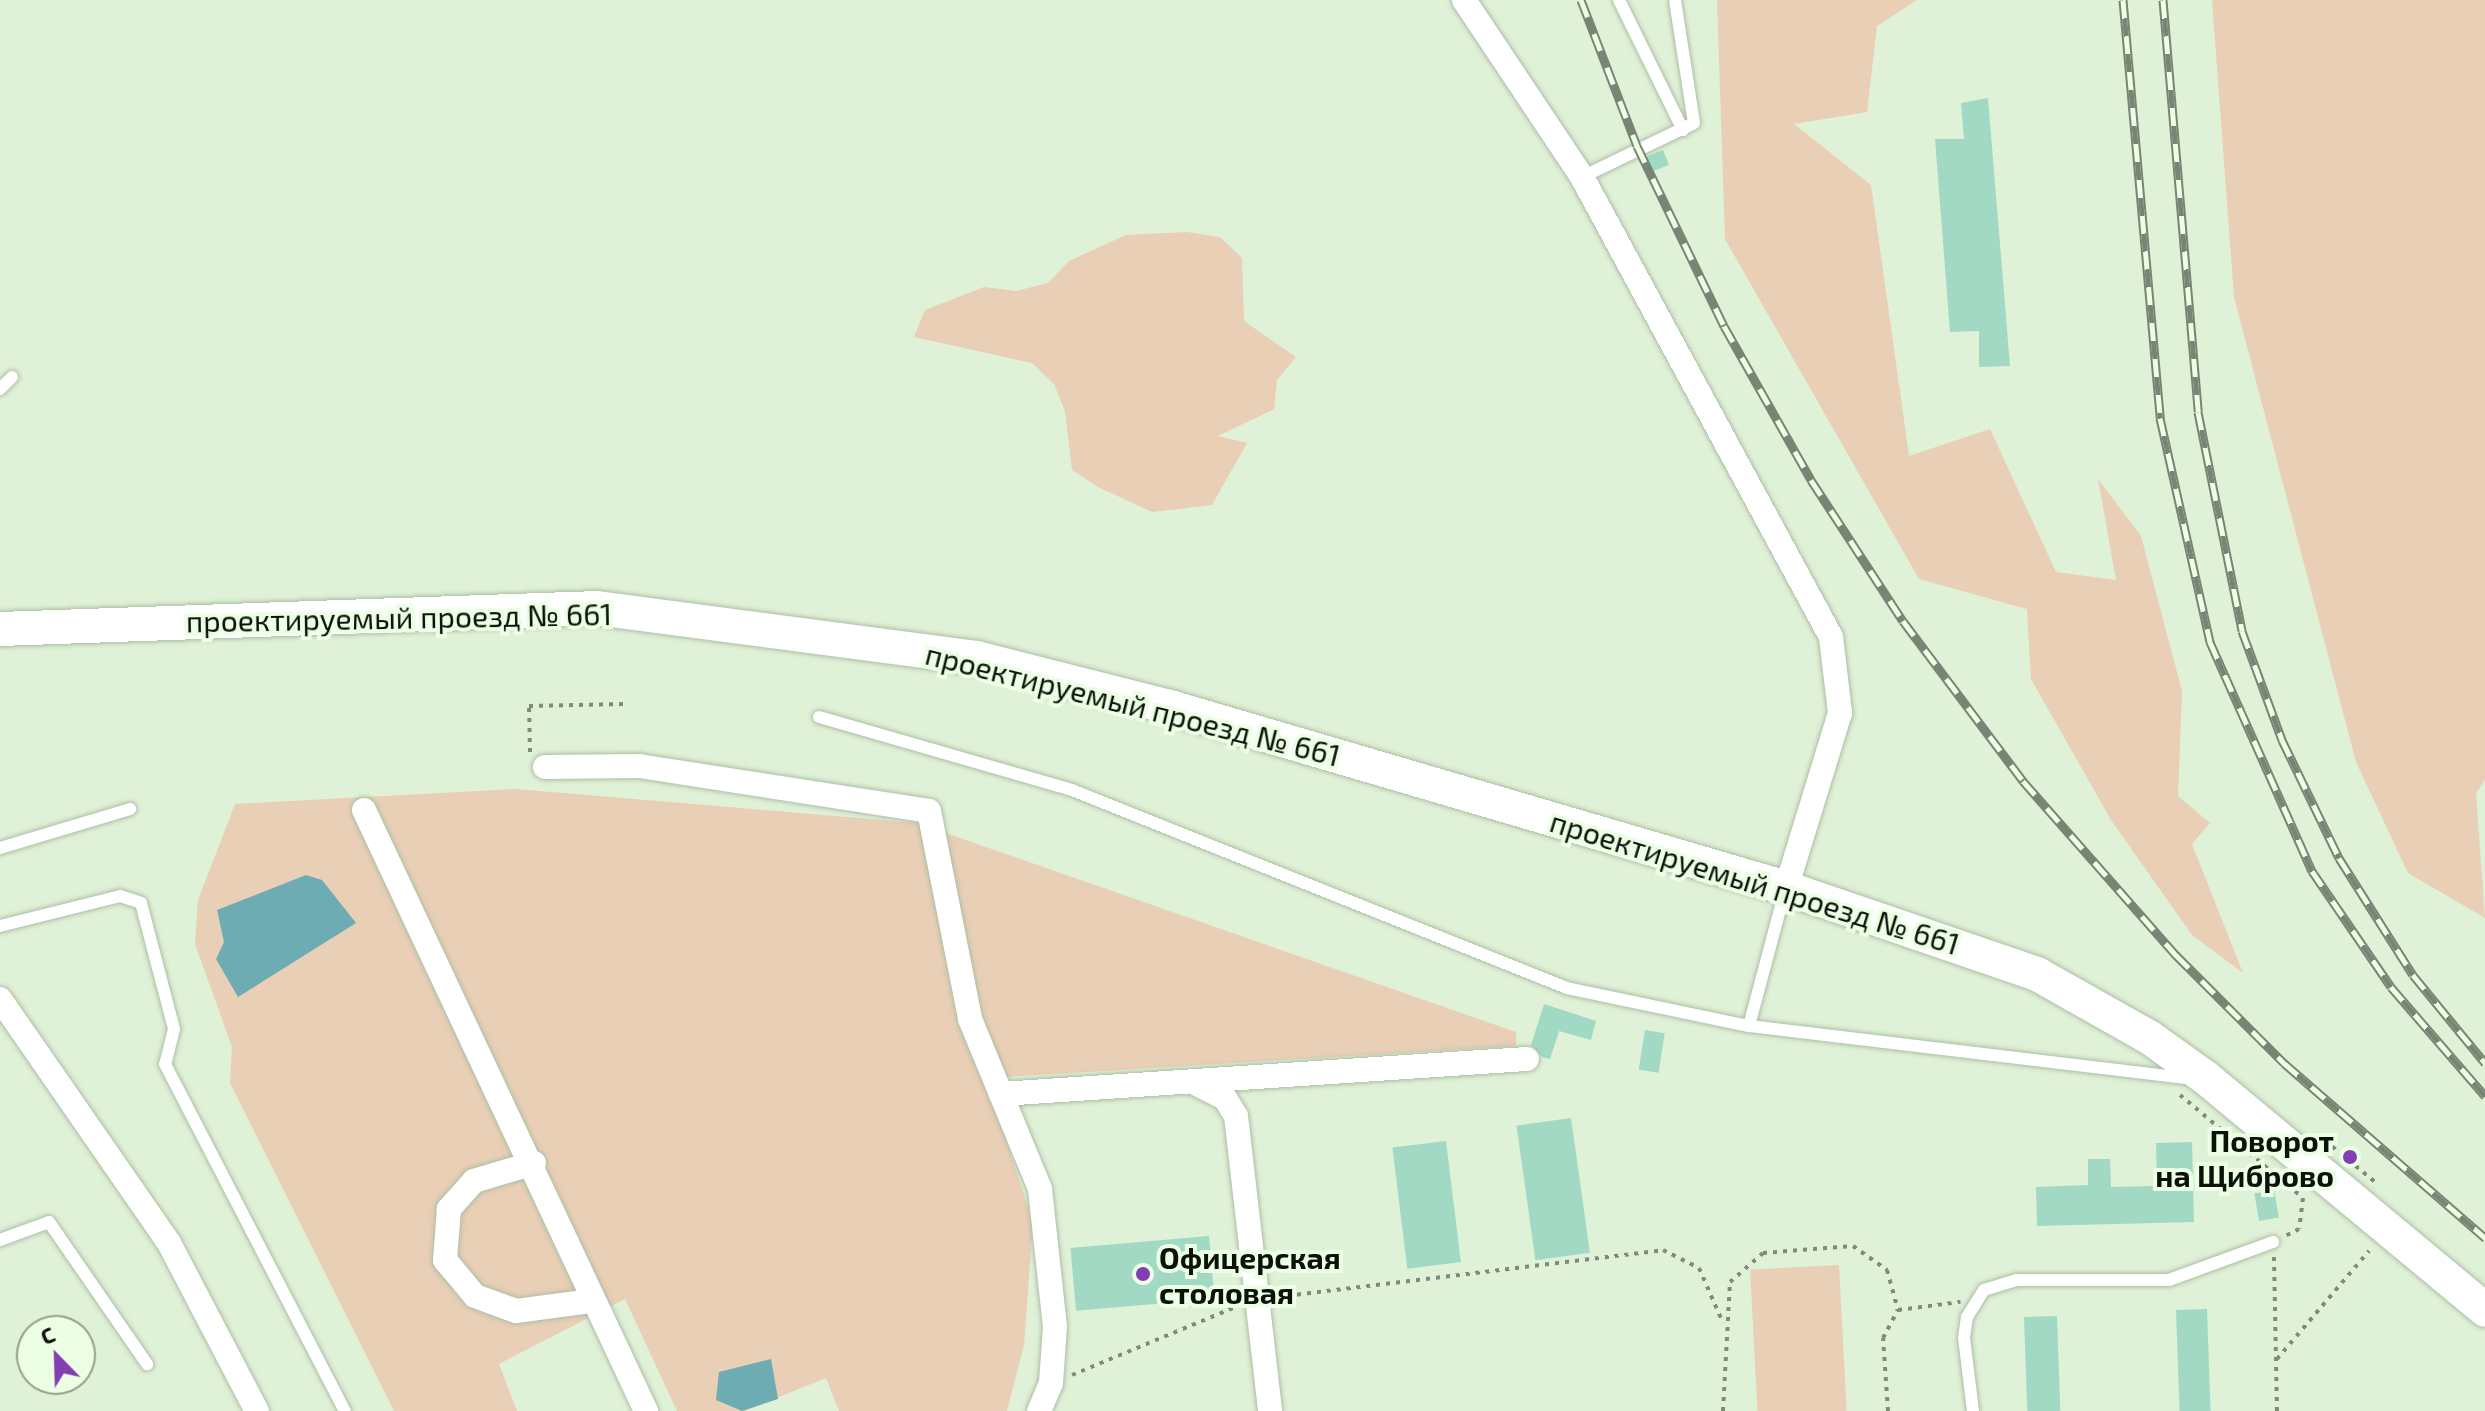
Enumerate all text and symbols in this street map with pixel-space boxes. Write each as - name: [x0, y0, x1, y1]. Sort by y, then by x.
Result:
- street label: проектируемый проезд № 661: [186, 595, 612, 639]
- street label: проектируемый проезд № 661: [922, 635, 1344, 773]
- street label: проектируемый проезд № 661: [1546, 802, 1964, 962]
- place label: Поворот на Щиброво: [2155, 1122, 2334, 1192]
- marker: Поворот на Щиброво: [2341, 1148, 2359, 1166]
- place label: Офицерская столовая: [1159, 1239, 1341, 1310]
- marker: Офицерская столовая: [1134, 1265, 1152, 1283]
- north arrow: [16, 1315, 96, 1395]
- text: С: [36, 1320, 58, 1349]

